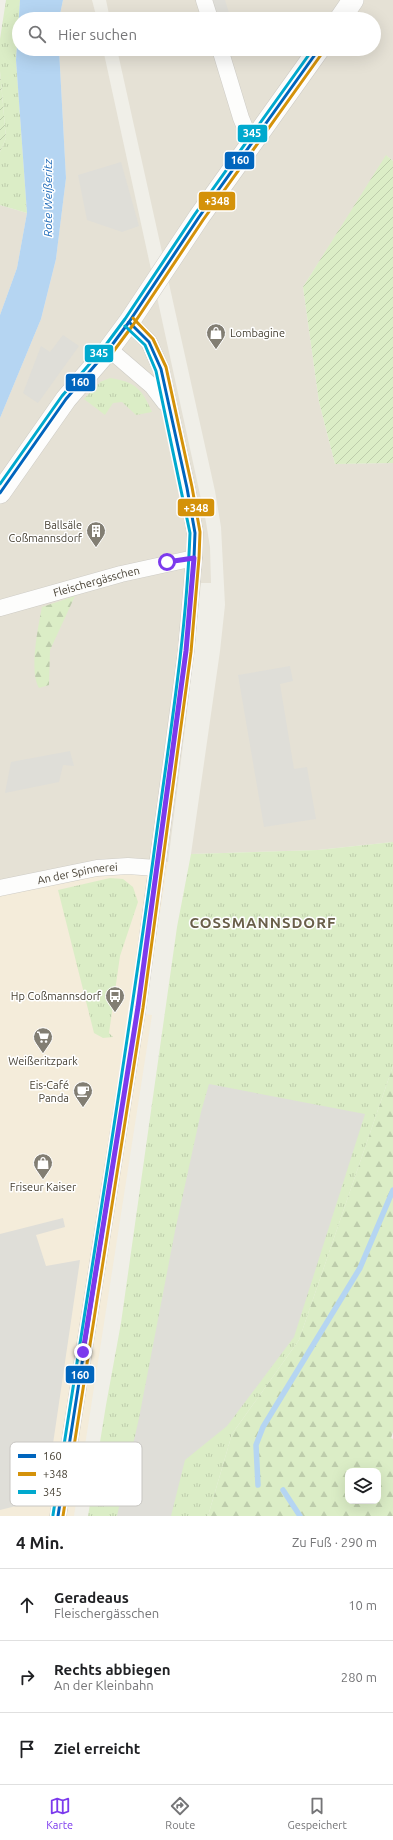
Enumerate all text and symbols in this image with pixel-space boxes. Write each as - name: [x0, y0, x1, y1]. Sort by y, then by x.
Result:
- search box: [12, 12, 381, 56]
- icon: search: [26, 23, 48, 45]
- text: Hier suchen: [58, 26, 137, 43]
- line badge: 345: [237, 124, 268, 143]
- text: 345: [243, 127, 261, 139]
- line badge: 160: [224, 151, 255, 170]
- text: 160: [231, 154, 249, 166]
- water label: Rote Weißeritz: [41, 158, 54, 237]
- line badge: +348: [198, 191, 236, 211]
- text: +348: [205, 195, 229, 207]
- shop icon: Lombagine: [205, 322, 227, 350]
- place label: Lombagine: [230, 327, 285, 339]
- line badge: 345: [84, 344, 114, 363]
- text: 345: [90, 347, 108, 359]
- line badge: 160: [65, 373, 96, 392]
- text: 160: [71, 376, 89, 388]
- line badge: +348: [177, 498, 215, 517]
- text: +348: [184, 502, 208, 514]
- place label: Ballsäle Coßmannsdorf: [8, 519, 83, 544]
- building icon: Ballsäle Coßmannsdorf: [85, 520, 107, 548]
- route start: [158, 553, 176, 571]
- street label: Fleischergässchen: [52, 564, 141, 599]
- street label: An der Spinnerei: [36, 861, 118, 886]
- district label: COSSMANNSDORF: [190, 914, 336, 931]
- bus stop icon: Hp Coßmannsdorf: [104, 985, 126, 1013]
- place label: Hp Coßmannsdorf: [11, 990, 102, 1002]
- supermarket icon: Weißeritzpark: [32, 1026, 54, 1054]
- place label: Weißeritzpark: [8, 1055, 78, 1067]
- place label: Eis-Café Panda: [30, 1079, 69, 1104]
- cafe icon: Eis-Café Panda: [72, 1080, 94, 1108]
- shop icon: Friseur Kaiser: [32, 1152, 54, 1180]
- place label: Friseur Kaiser: [10, 1181, 77, 1193]
- route end: [74, 1343, 92, 1361]
- line badge: 160: [65, 1365, 95, 1384]
- text: 160: [71, 1369, 89, 1381]
- legend: [10, 1442, 142, 1506]
- text: 160: [43, 1450, 62, 1462]
- text: +348: [43, 1468, 68, 1480]
- map controls: [345, 1468, 381, 1504]
- button: layers: [345, 1468, 381, 1504]
- text: 345: [43, 1486, 62, 1498]
- text: 4 Min.: [16, 1533, 64, 1552]
- text: Zu Fuß · 290 m: [292, 1535, 377, 1549]
- text: Geradeaus: [54, 1589, 129, 1606]
- icon: ahead: [16, 1594, 38, 1616]
- text: 10 m: [348, 1598, 377, 1612]
- text: Fleischergässchen: [54, 1606, 159, 1620]
- text: Rechts abbiegen: [54, 1661, 171, 1678]
- icon: right: [16, 1666, 38, 1688]
- text: 280 m: [341, 1670, 377, 1684]
- text: An der Kleinbahn: [54, 1678, 154, 1692]
- icon: arrive: [16, 1738, 38, 1760]
- text: Ziel erreicht: [54, 1740, 140, 1757]
- tab: Karte: [46, 1795, 73, 1831]
- tab: Route: [165, 1795, 195, 1831]
- tab: Gespeichert: [288, 1795, 347, 1831]

